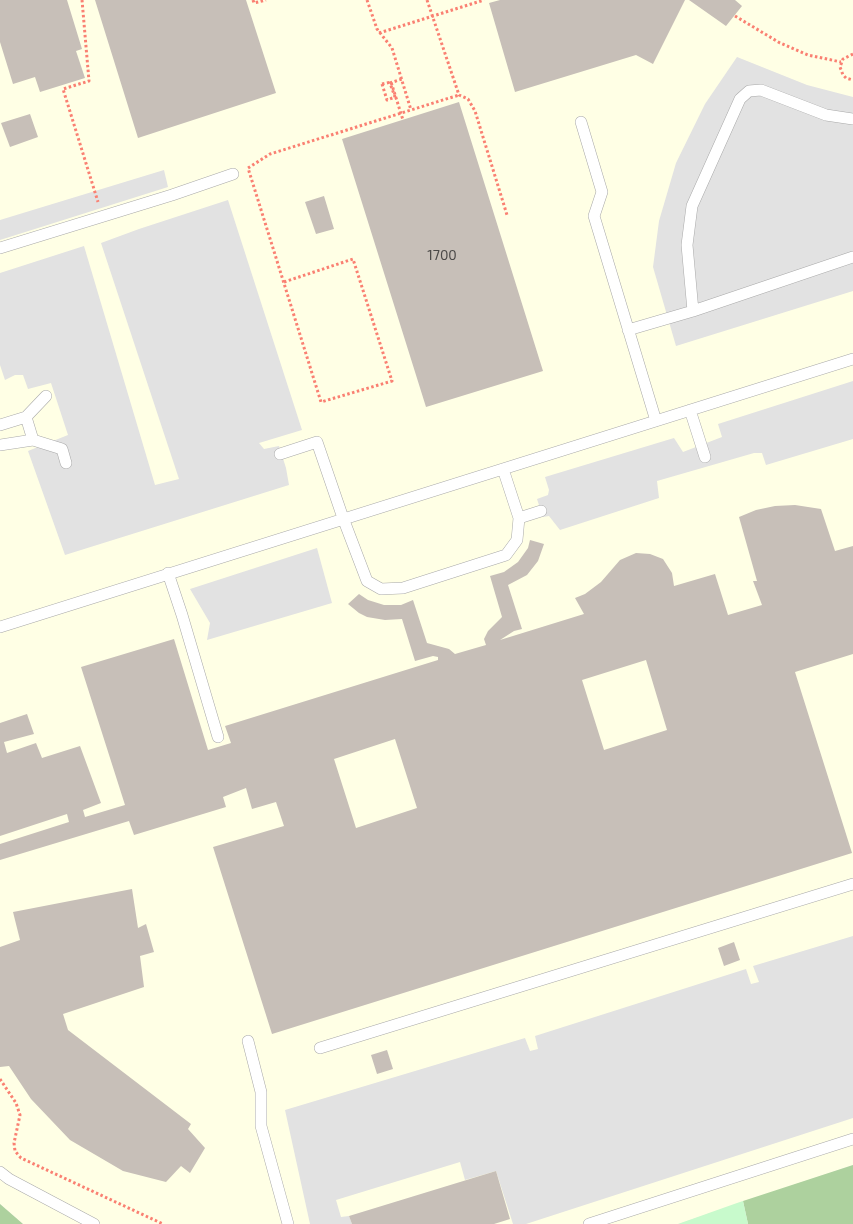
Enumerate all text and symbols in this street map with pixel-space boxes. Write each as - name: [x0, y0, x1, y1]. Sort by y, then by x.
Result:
- house number: 1700: [427, 247, 457, 263]

